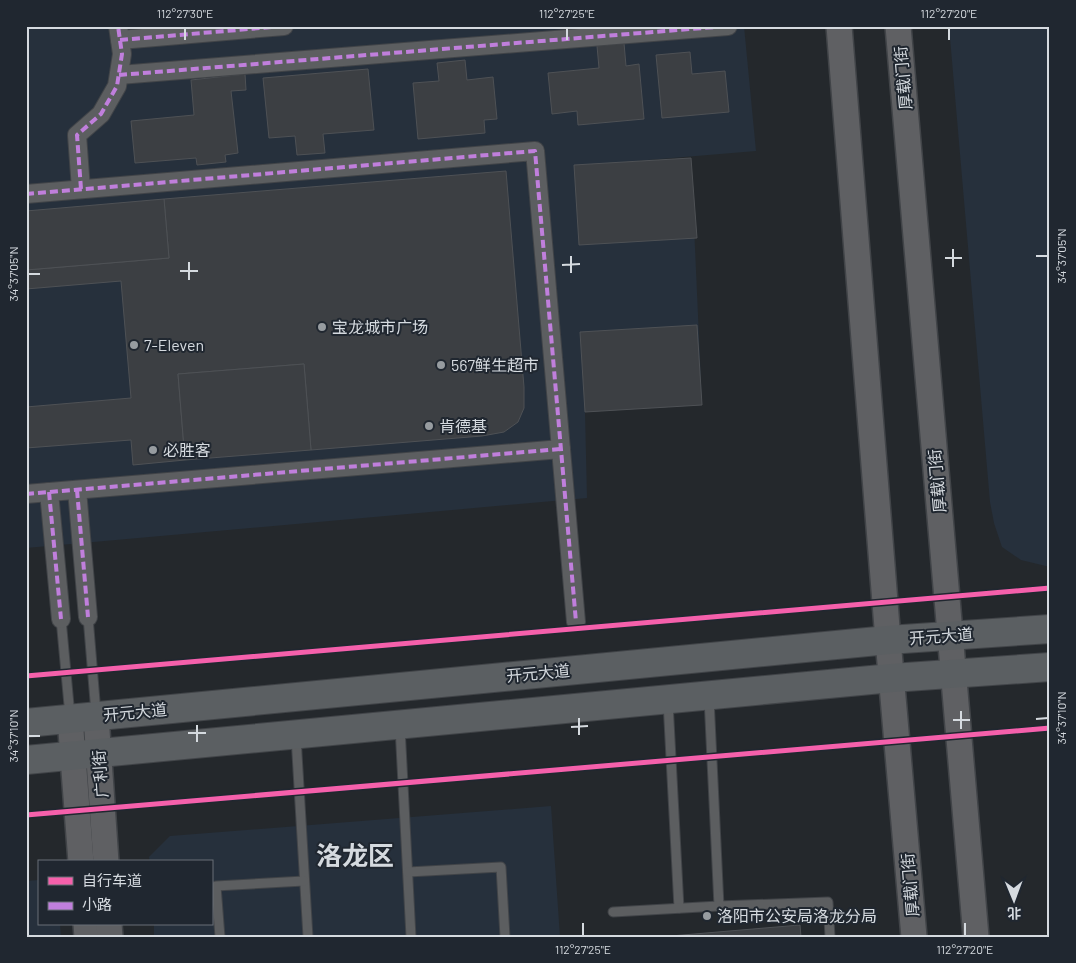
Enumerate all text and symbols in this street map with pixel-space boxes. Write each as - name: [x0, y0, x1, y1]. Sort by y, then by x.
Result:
- text: 112°27'30"E: [157, 6, 213, 20]
- text: 112°27'25"E: [539, 6, 595, 20]
- text: 112°27'20"E: [921, 6, 977, 20]
- street label: 厚载门街: [890, 45, 915, 111]
- text: 34°37'05"N: [1054, 228, 1068, 284]
- text: 34°37'05"N: [6, 246, 20, 302]
- place label: 宝龙城市广场: [332, 317, 428, 336]
- marker: 宝龙城市广场: [316, 321, 328, 333]
- place label: 7-Eleven: [144, 335, 204, 354]
- marker: 7-Eleven: [128, 339, 140, 351]
- place label: 567鲜生超市: [451, 355, 539, 374]
- marker: 567鲜生超市: [435, 359, 447, 371]
- place label: 肯德基: [439, 416, 487, 435]
- marker: 肯德基: [423, 420, 435, 432]
- place label: 必胜客: [163, 440, 211, 459]
- marker: 必胜客: [147, 444, 159, 456]
- street label: 厚载门街: [924, 448, 949, 514]
- street label: 开元大道: [908, 624, 974, 647]
- street label: 开元大道: [505, 660, 571, 685]
- text: 34°37'10"N: [1054, 691, 1068, 745]
- street label: 开元大道: [102, 699, 168, 724]
- text: 34°37'10"N: [6, 709, 20, 763]
- street label: 广利街: [88, 749, 111, 799]
- district label: 洛龙区: [316, 839, 394, 870]
- street label: 厚载门街: [897, 852, 922, 918]
- legend: [38, 860, 212, 926]
- text: 自行车道: [82, 871, 142, 889]
- north arrow: [988, 876, 1038, 926]
- text: 小路: [82, 895, 112, 913]
- text: 北: [1007, 905, 1021, 922]
- place label: 洛阳市公安局洛龙分局: [717, 906, 877, 925]
- marker: 洛阳市公安局洛龙分局: [701, 910, 713, 922]
- text: 112°27'25"E: [555, 942, 611, 956]
- text: 112°27'20"E: [937, 942, 993, 956]

